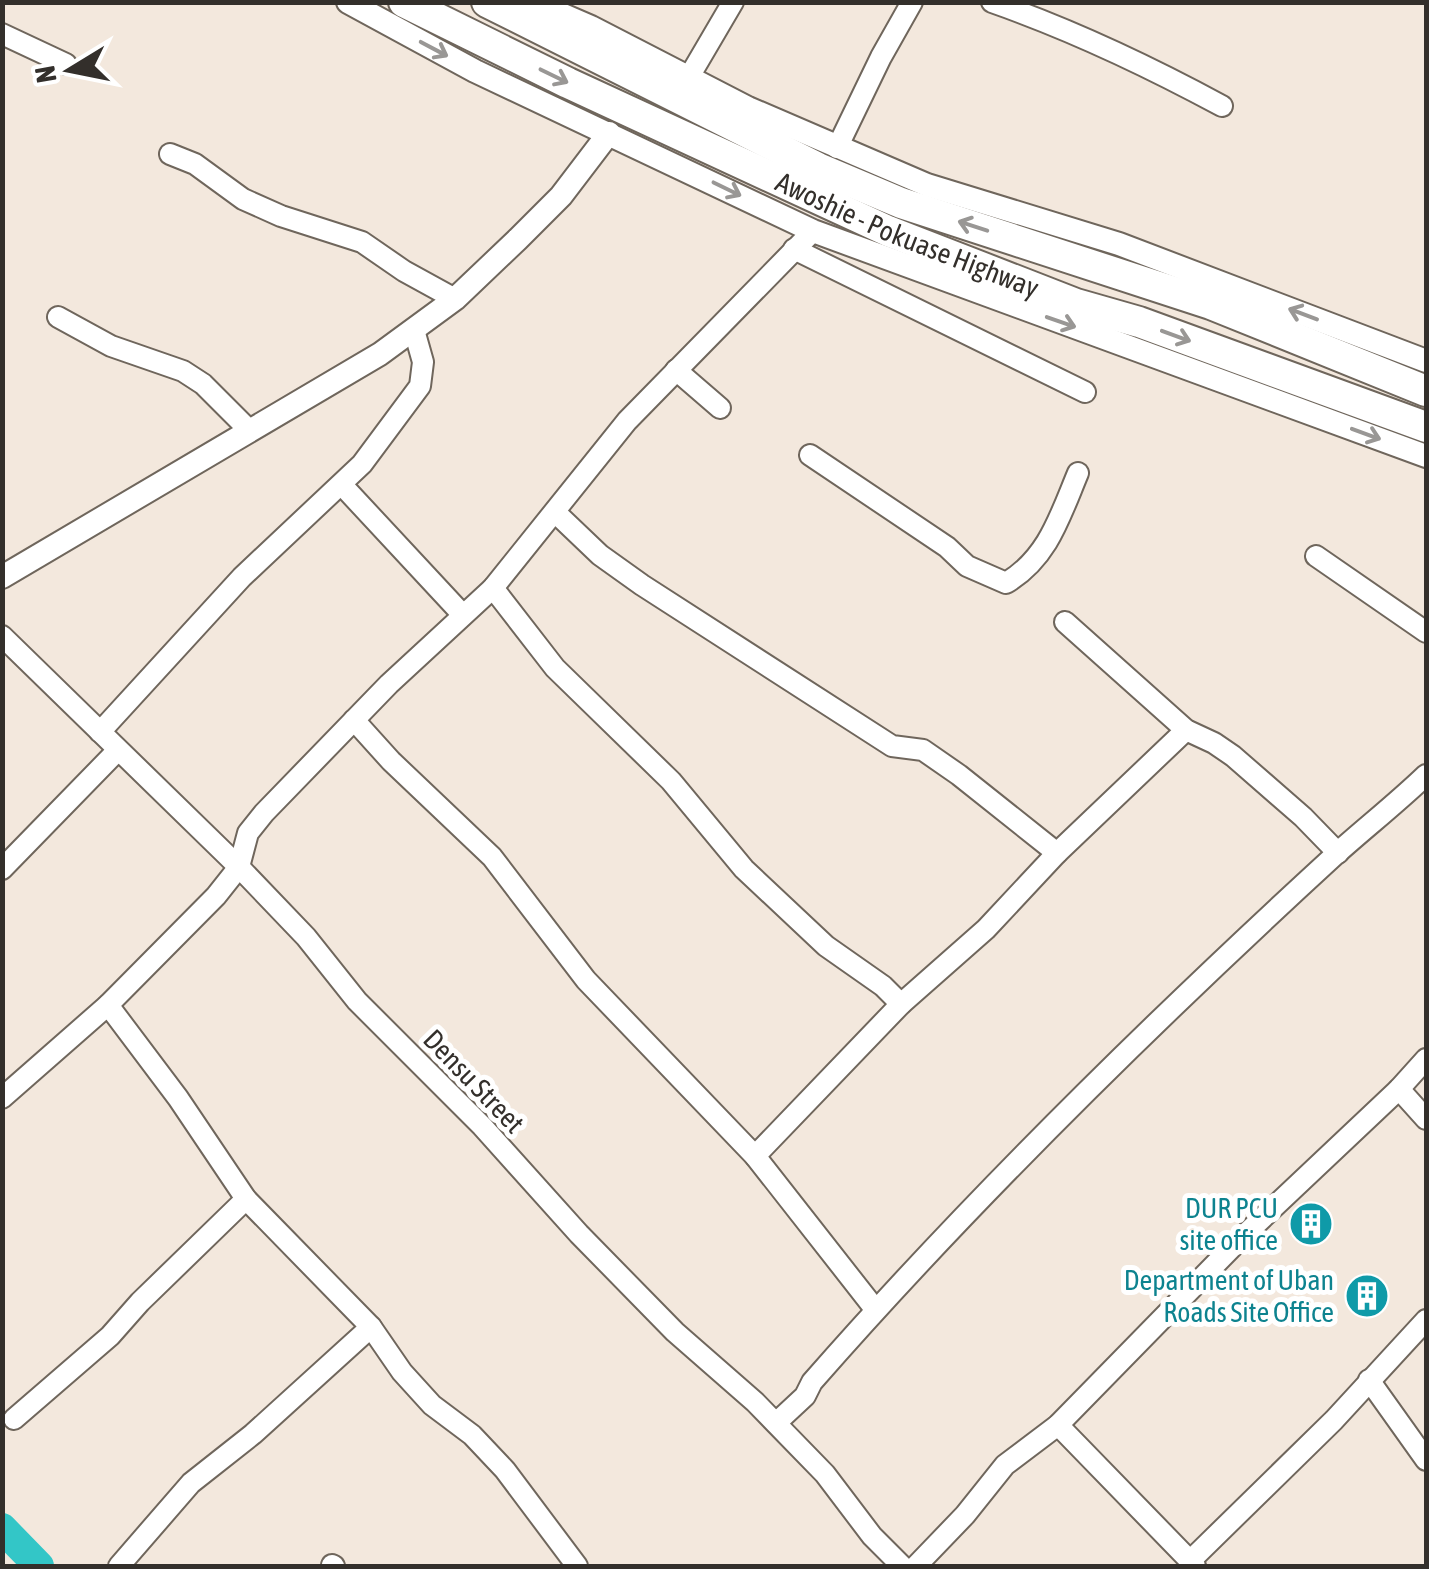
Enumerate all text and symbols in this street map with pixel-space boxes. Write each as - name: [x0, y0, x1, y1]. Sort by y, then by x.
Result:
- north arrow: [20, 20, 120, 120]
- one-way arrow: [419, 39, 448, 59]
- text: N: [28, 63, 63, 85]
- one-way arrow: [538, 68, 568, 87]
- street label: Awoshie - Pokuase Highway: [771, 165, 1043, 304]
- one-way arrow: [711, 181, 741, 200]
- one-way arrow: [958, 216, 990, 234]
- one-way arrow: [1288, 304, 1319, 322]
- one-way arrow: [1045, 315, 1076, 333]
- one-way arrow: [1160, 328, 1191, 346]
- one-way arrow: [1350, 426, 1381, 444]
- street label: Densu Street: [417, 1023, 531, 1139]
- place label: DUR PCU site office: [1179, 1192, 1278, 1256]
- building icon: DUR PCU site office: [1288, 1201, 1334, 1247]
- place label: Department of Uban Roads Site Office: [1124, 1264, 1334, 1328]
- building icon: Department of Uban Roads Site Office: [1344, 1273, 1390, 1319]

